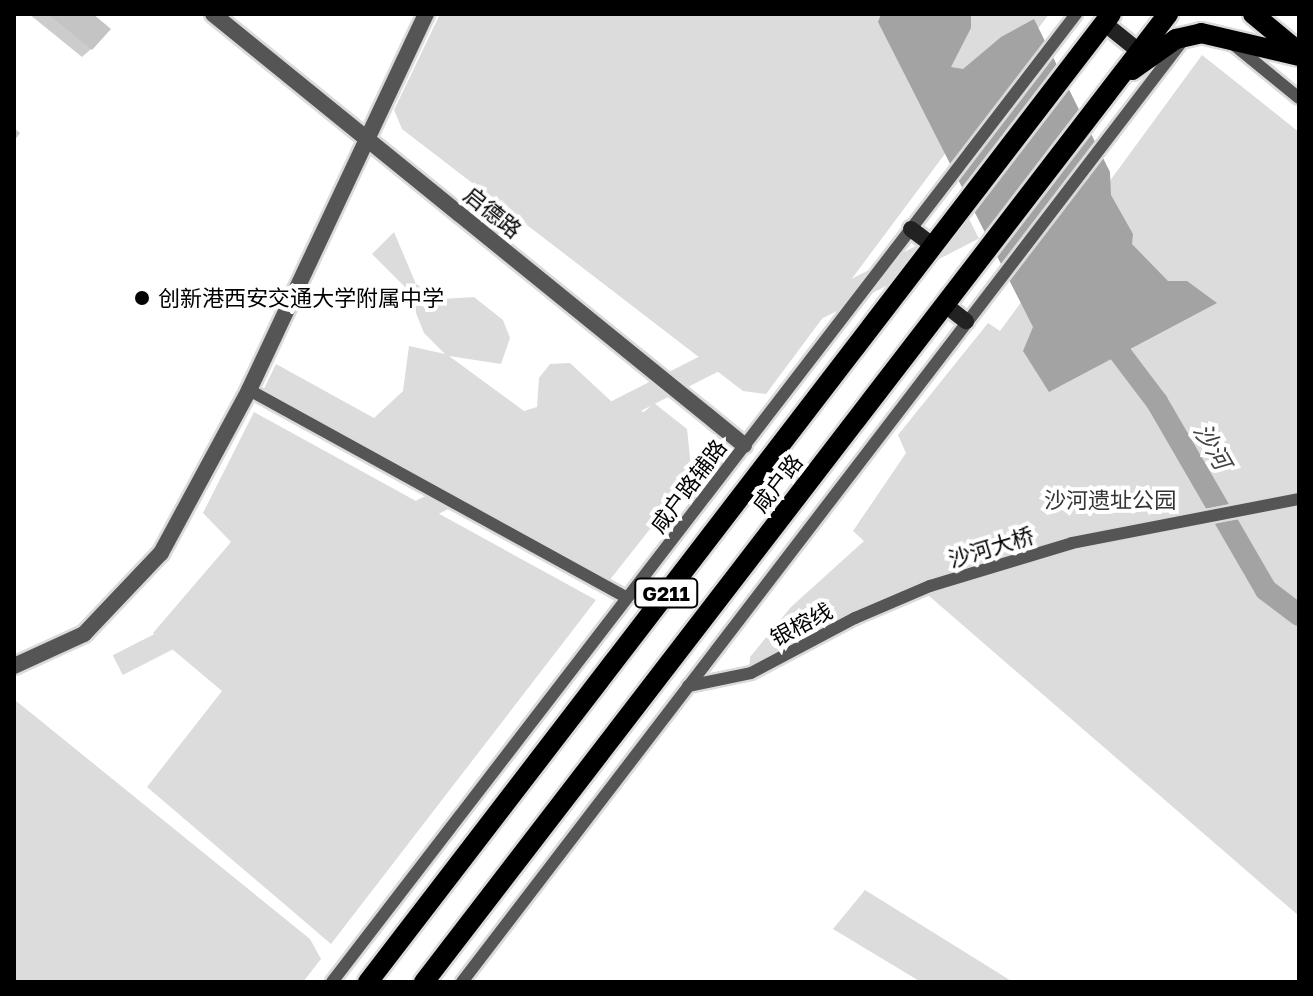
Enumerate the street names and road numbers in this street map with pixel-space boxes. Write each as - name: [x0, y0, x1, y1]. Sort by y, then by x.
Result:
- street label: 启德路: [459, 181, 527, 243]
- street label: 咸户路辅路: [644, 434, 732, 538]
- street label: 咸户路: [746, 449, 808, 517]
- street label: 沙河大桥: [945, 522, 1037, 572]
- road number: G211: [634, 577, 698, 609]
- street label: 银榕线: [766, 597, 836, 651]

